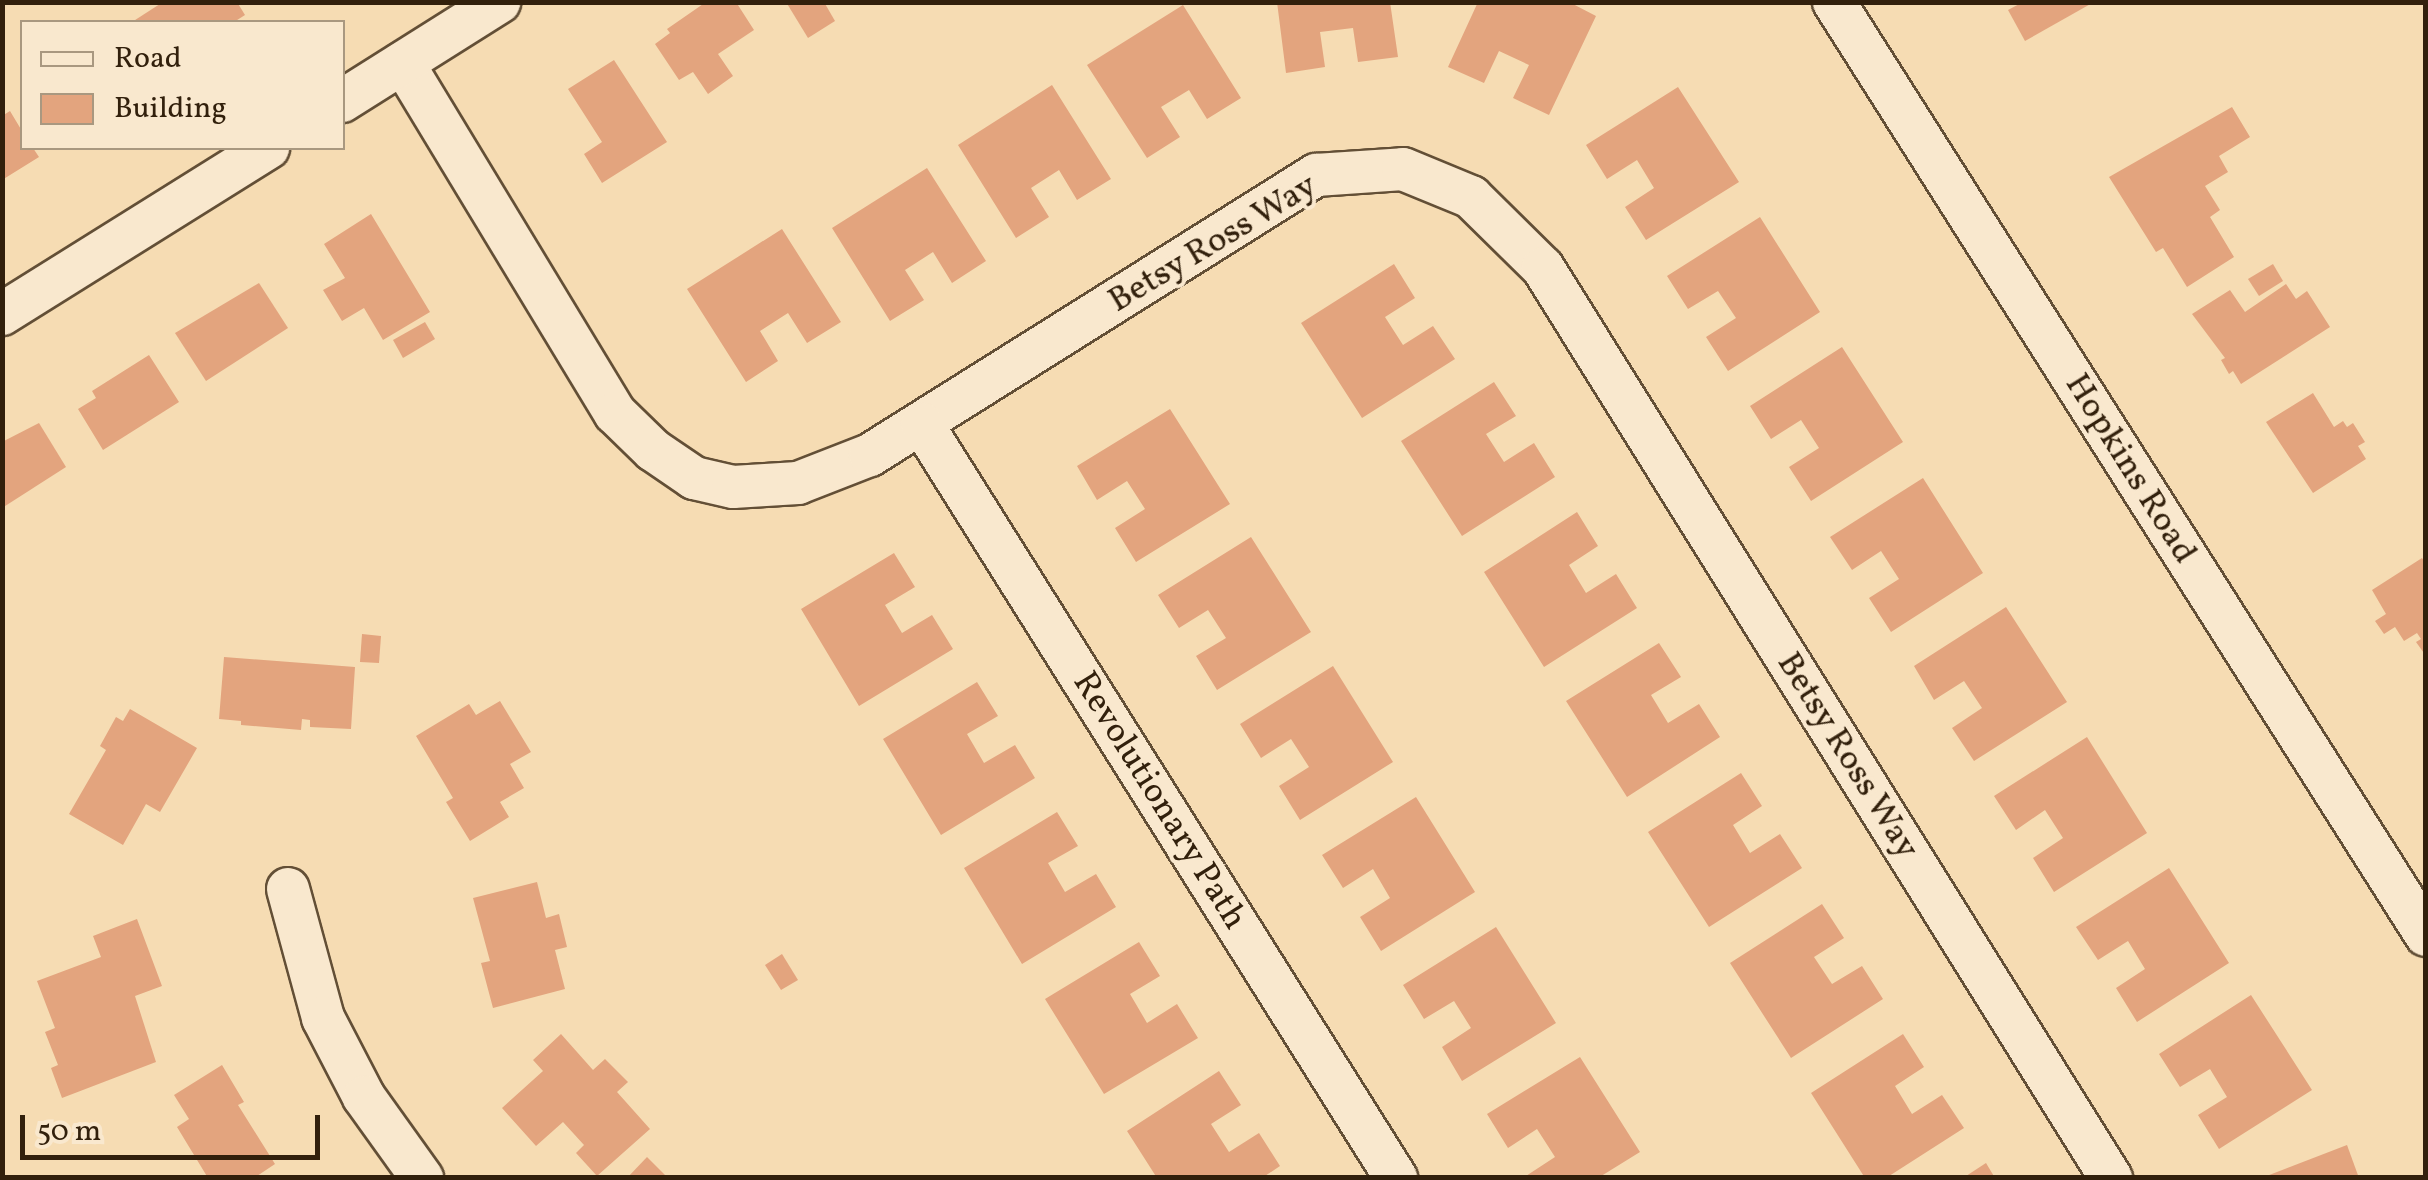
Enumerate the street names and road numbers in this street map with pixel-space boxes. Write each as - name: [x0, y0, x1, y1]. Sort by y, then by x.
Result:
- street label: Betsy Ross Way: [1100, 165, 1326, 323]
- street label: Hopkins Road: [2055, 366, 2205, 572]
- street label: Betsy Ross Way: [1766, 644, 1928, 868]
- street label: Revolutionary Path: [1063, 664, 1255, 938]

